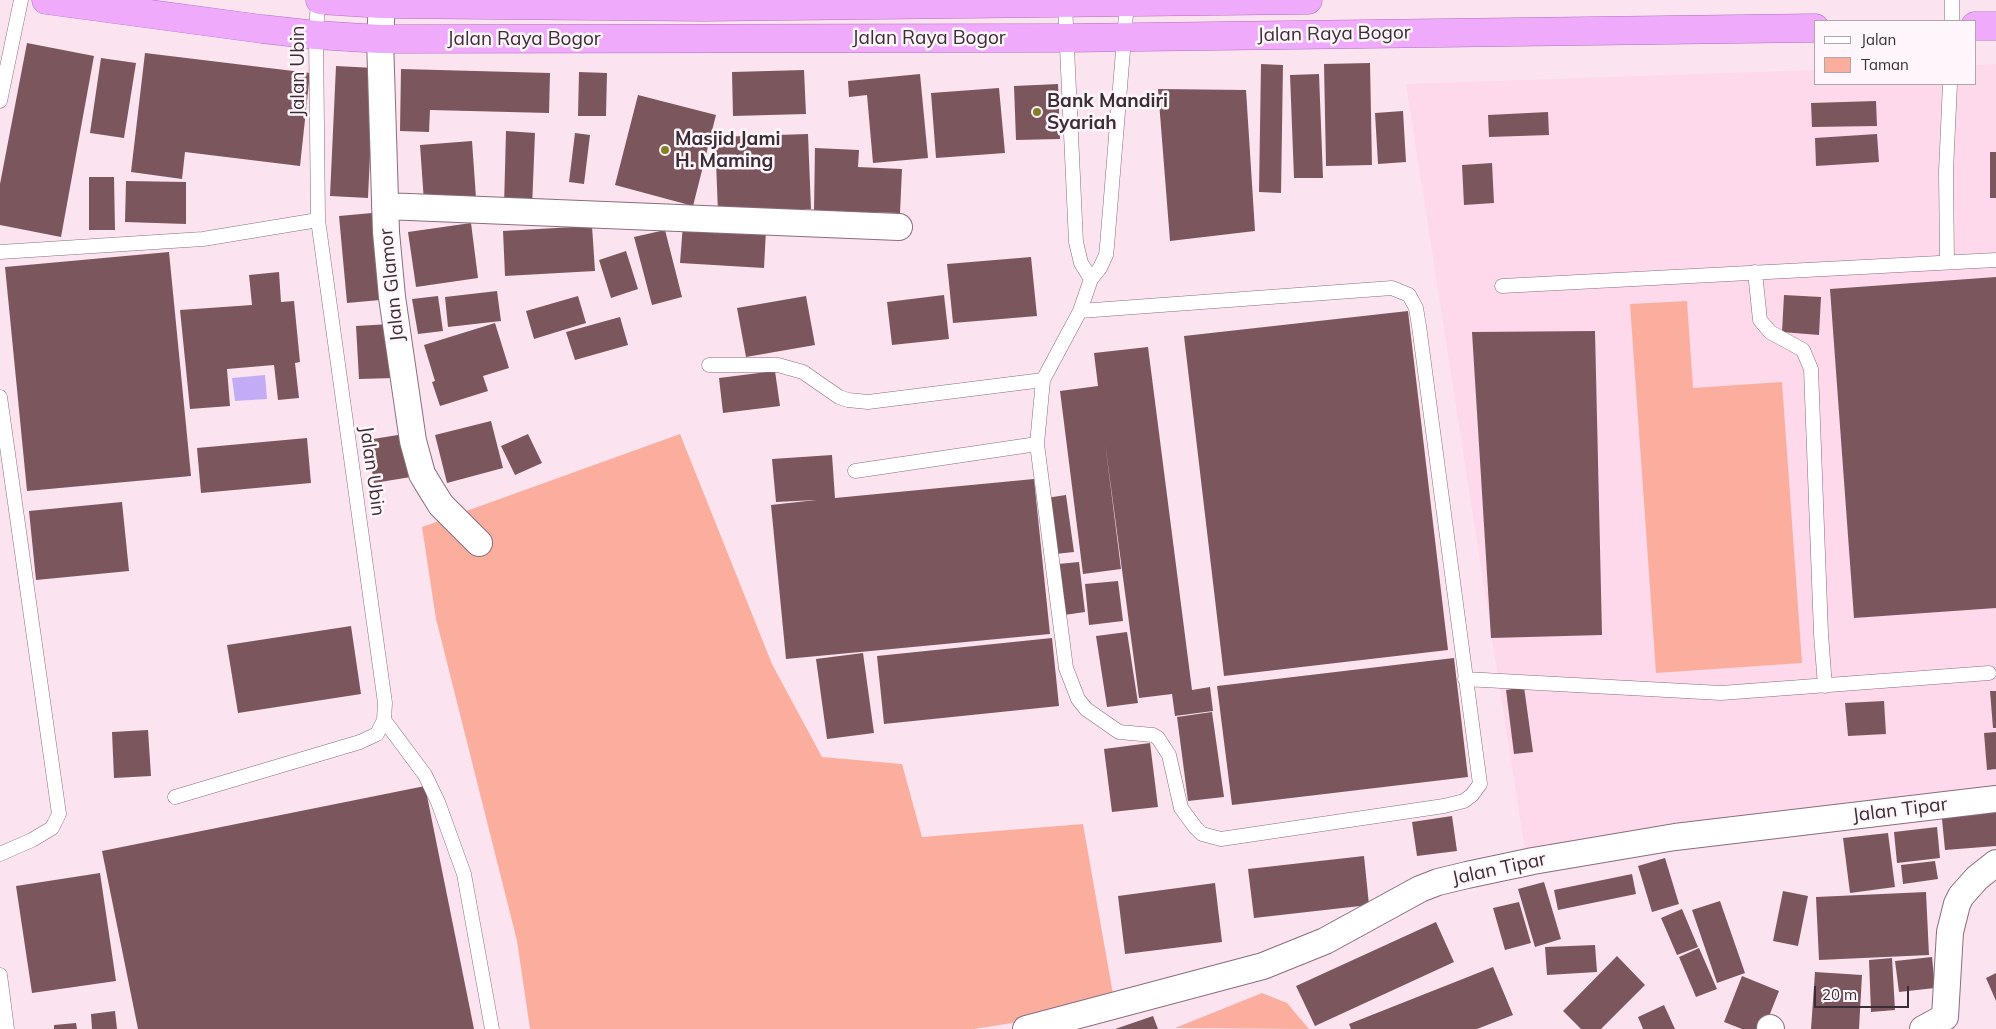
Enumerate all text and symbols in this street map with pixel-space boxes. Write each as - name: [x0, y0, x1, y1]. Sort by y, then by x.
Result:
- legend: [1814, 20, 1976, 85]
- street label: Jalan Raya Bogor: [1257, 21, 1411, 47]
- street label: Jalan Ubin: [287, 26, 309, 116]
- street label: Jalan Raya Bogor: [852, 27, 1006, 49]
- street label: Jalan Raya Bogor: [447, 28, 601, 50]
- text: Jalan: [1861, 30, 1896, 49]
- text: Taman: [1861, 55, 1909, 74]
- place label: Bank Mandiri Syariah: [1047, 90, 1168, 134]
- marker: Bank Mandiri Syariah: [1031, 106, 1043, 118]
- place label: Masjid Jami H. Maming: [675, 128, 780, 172]
- marker: Masjid Jami H. Maming: [659, 144, 671, 156]
- street label: Jalan Glamor: [375, 227, 409, 343]
- street label: Jalan Ubin: [354, 425, 390, 517]
- street label: Jalan Tipar: [1851, 793, 1949, 827]
- street label: Jalan Tipar: [1450, 848, 1548, 890]
- scale bar: [1816, 976, 1911, 1008]
- text: 20 m: [1822, 985, 1857, 1004]

